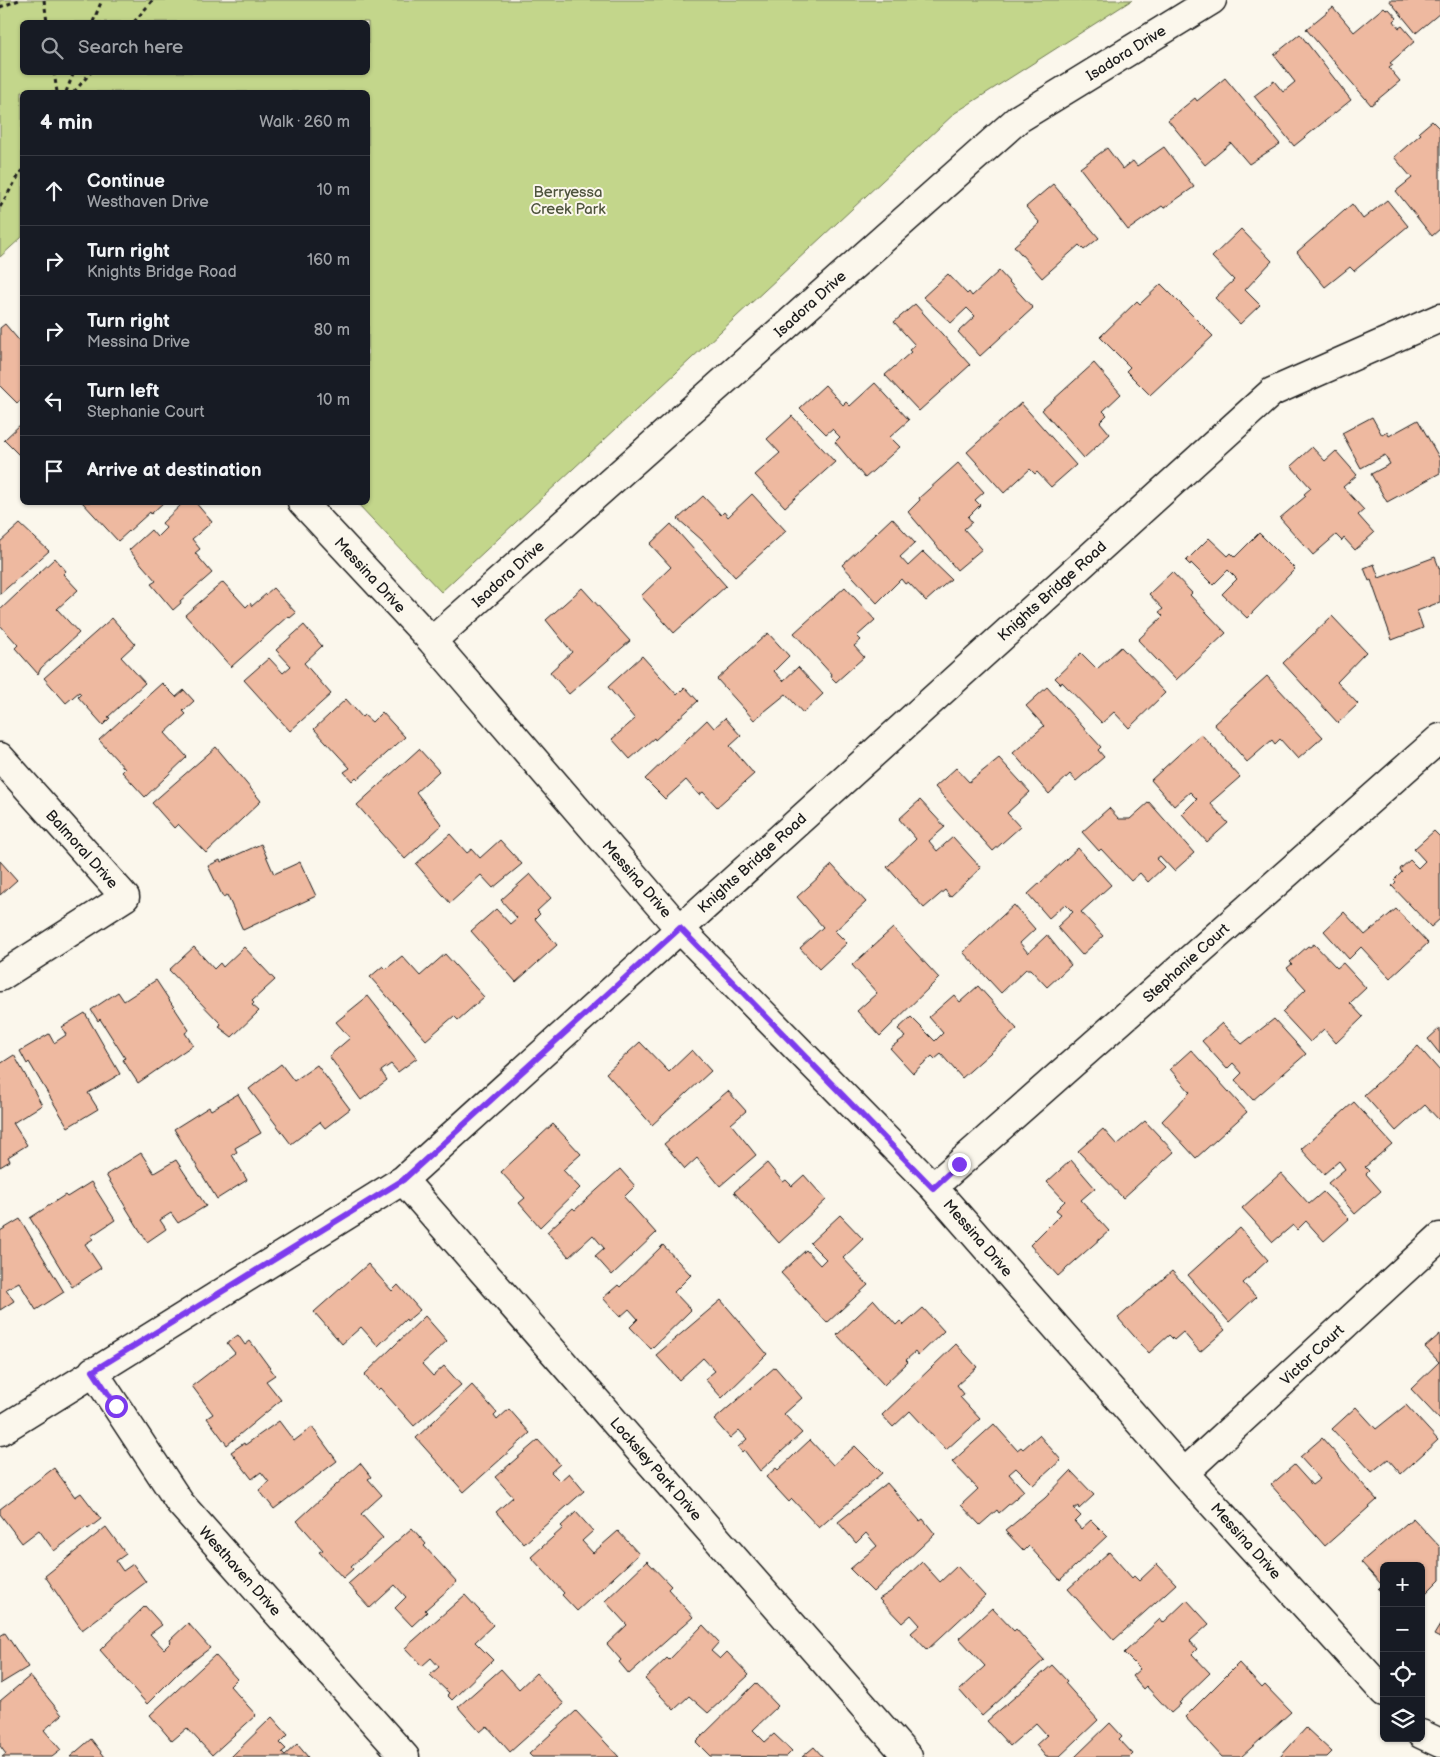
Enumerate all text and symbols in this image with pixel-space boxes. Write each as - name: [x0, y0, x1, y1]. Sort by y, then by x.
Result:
- search box: [20, 20, 370, 75]
- street label: Isadora Drive: [1083, 21, 1170, 85]
- icon: search: [38, 34, 66, 62]
- text: Search here: [78, 36, 183, 59]
- text: 4 min: [40, 110, 93, 135]
- text: Walk · 260 m: [259, 113, 350, 132]
- text: Continue: [87, 170, 165, 193]
- icon: ahead: [40, 177, 68, 205]
- text: 10 m: [317, 181, 350, 200]
- park label: Berryessa Creek Park: [530, 183, 606, 219]
- text: Westhaven Drive: [87, 193, 209, 212]
- text: Turn right: [87, 240, 170, 263]
- icon: right: [40, 247, 68, 275]
- text: 160 m: [307, 251, 350, 270]
- text: Knights Bridge Road: [87, 263, 237, 282]
- street label: Isadora Drive: [770, 267, 850, 342]
- text: Turn right: [87, 310, 170, 333]
- icon: right: [40, 317, 68, 345]
- text: 80 m: [314, 321, 350, 340]
- text: Messina Drive: [87, 333, 190, 352]
- text: Turn left: [87, 380, 159, 403]
- icon: left: [40, 387, 68, 415]
- text: 10 m: [317, 391, 350, 410]
- text: Stephanie Court: [87, 403, 204, 422]
- icon: arrive: [40, 457, 68, 485]
- text: Arrive at destination: [87, 459, 262, 482]
- street label: Messina Drive: [330, 534, 410, 617]
- street label: Isadora Drive: [468, 537, 548, 612]
- street label: Knights Bridge Road: [994, 537, 1111, 645]
- street label: Balmoral Drive: [41, 806, 122, 893]
- street label: Knights Bridge Road: [694, 809, 811, 917]
- street label: Messina Drive: [598, 837, 676, 922]
- street label: Stephanie Court: [1139, 919, 1234, 1007]
- route end: [948, 1153, 971, 1176]
- street label: Messina Drive: [939, 1196, 1017, 1281]
- street label: Victor Court: [1276, 1321, 1349, 1390]
- route start: [105, 1395, 128, 1418]
- street label: Locksley Park Drive: [606, 1414, 706, 1525]
- street label: Messina Drive: [1206, 1499, 1285, 1584]
- street label: Westhaven Drive: [194, 1523, 285, 1620]
- map controls: [1380, 1562, 1425, 1742]
- button: +: [1380, 1562, 1425, 1607]
- button: −: [1380, 1607, 1425, 1652]
- button: locate: [1380, 1652, 1425, 1697]
- button: layers: [1380, 1697, 1425, 1742]

